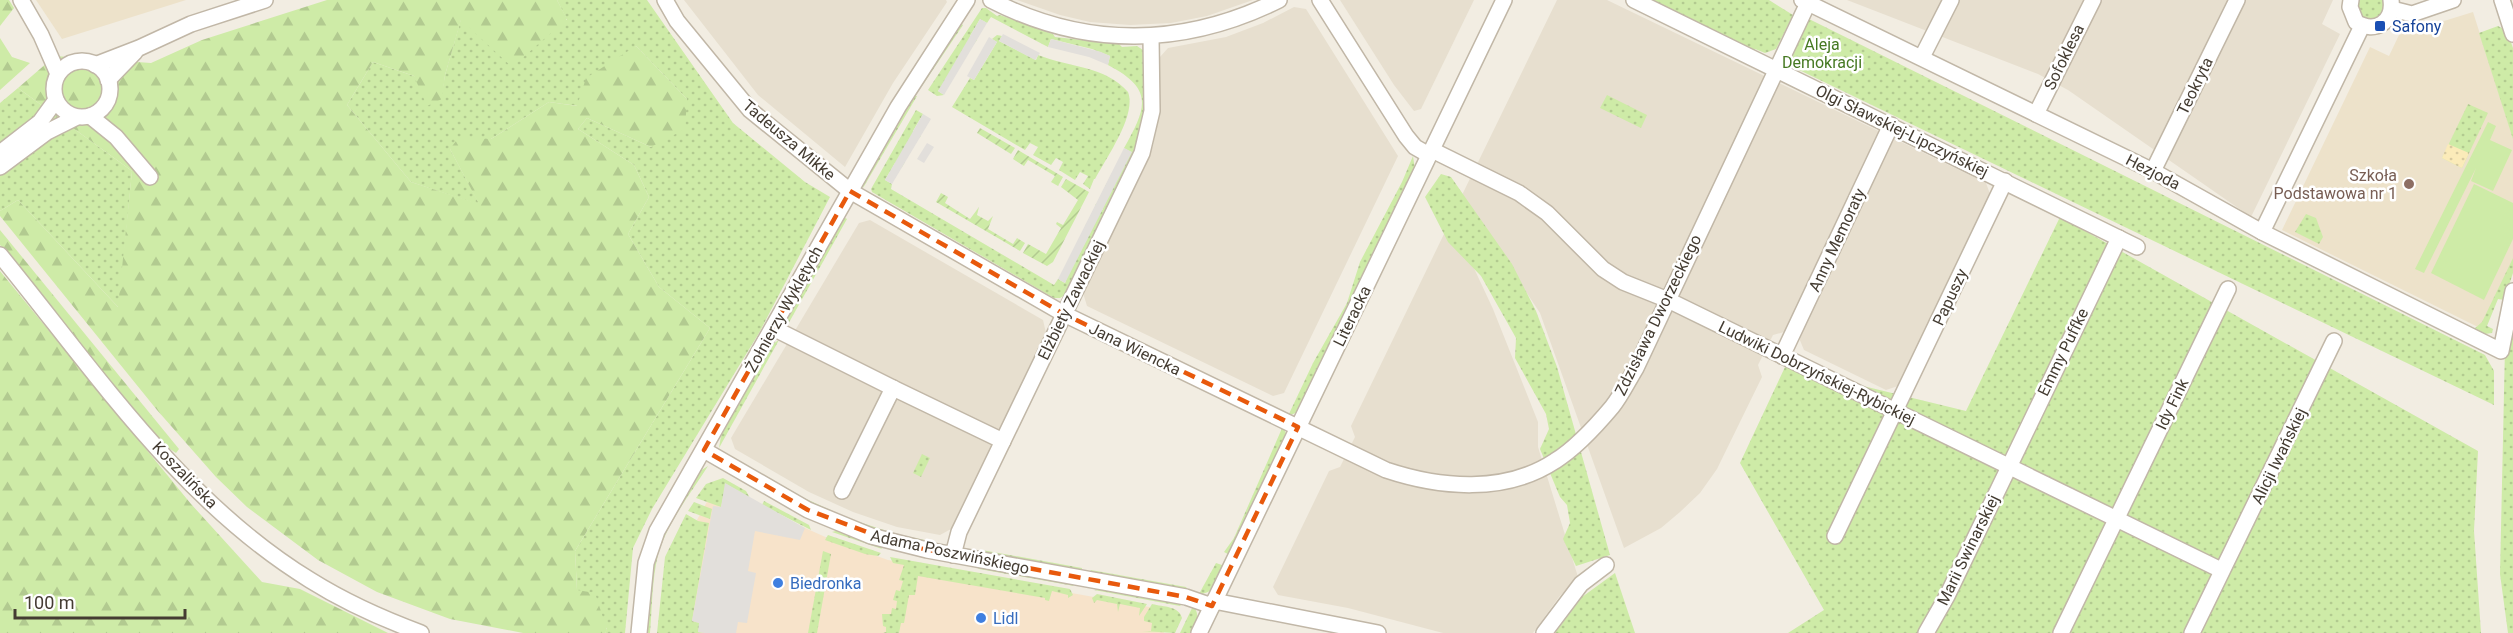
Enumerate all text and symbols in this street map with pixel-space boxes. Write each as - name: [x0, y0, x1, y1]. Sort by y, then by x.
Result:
- place label: Safony: [2392, 17, 2442, 36]
- marker: Safony: [2373, 19, 2387, 33]
- street label: Sofoklesa: [2040, 21, 2088, 93]
- park label: Aleja Demokracji: [1782, 35, 1862, 72]
- street label: Teokryta: [2173, 54, 2217, 118]
- street label: Olgi Sławskiej-Lipczyńskiej: [1812, 81, 1992, 181]
- street label: Tadeusza Mikke: [739, 96, 839, 184]
- street label: Hezjoda: [2123, 150, 2183, 194]
- place label: Szkoła Podstawowa nr 1: [2274, 166, 2397, 203]
- marker: Szkoła Podstawowa nr 1: [2402, 177, 2416, 191]
- street label: Anny Memoraty: [1805, 185, 1869, 295]
- street label: Zdzisława Dworzeckiego: [1611, 231, 1705, 399]
- street label: Elżbiety Zawackiej: [1034, 237, 1108, 363]
- street label: Żołnierzy Wyklętych: [741, 243, 827, 375]
- street label: Papuszy: [1929, 265, 1972, 328]
- street label: Literacka: [1329, 283, 1375, 349]
- street label: Emmy Puffke: [2034, 305, 2092, 399]
- street label: Ludwiki Dobrzyńskiej-Rybickiej: [1716, 317, 1918, 429]
- street label: Jana Wiencka: [1086, 319, 1184, 379]
- street label: Idy Fink: [2151, 375, 2193, 433]
- street label: Alicji Iwańskiej: [2247, 405, 2311, 507]
- street label: Koszalińska: [148, 438, 222, 512]
- street label: Marii Swinarskiej: [1933, 492, 2003, 608]
- street label: Adama Poszwińskiego: [869, 526, 1031, 578]
- place label: Biedronka: [790, 574, 861, 593]
- marker: Biedronka: [771, 576, 785, 590]
- scale bar: [15, 582, 184, 620]
- text: 100 m: [24, 592, 75, 613]
- place label: Lidl: [993, 609, 1018, 628]
- marker: Lidl: [974, 611, 988, 625]

